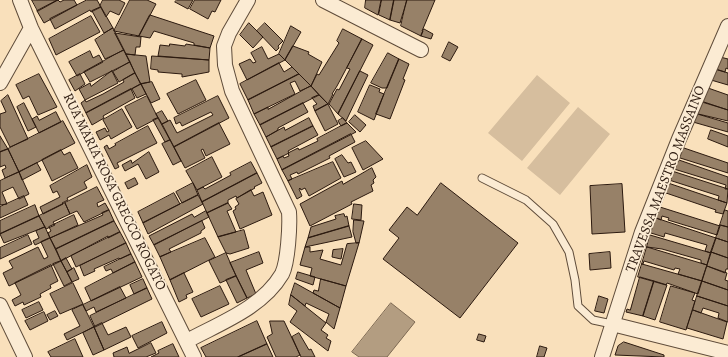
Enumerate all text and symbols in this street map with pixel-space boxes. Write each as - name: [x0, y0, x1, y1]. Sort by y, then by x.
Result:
- street label: TRAVESSA MAESTRO MASSAINO: [623, 83, 709, 275]
- street label: RUA MARIA ROSA GRECCO ROGATO: [59, 91, 169, 293]

